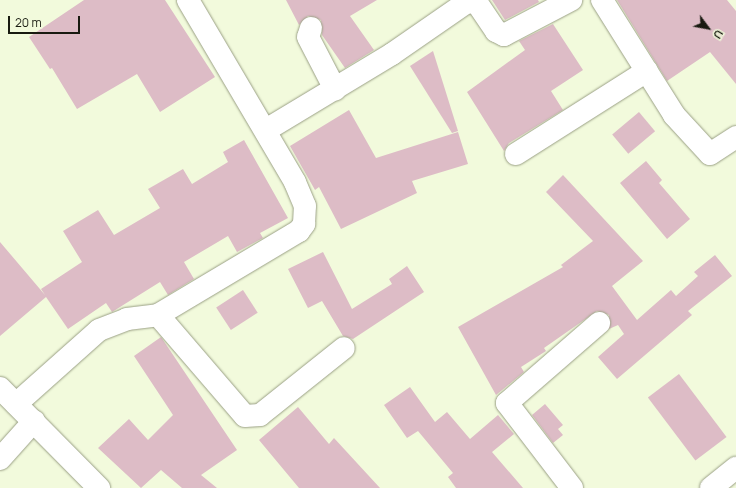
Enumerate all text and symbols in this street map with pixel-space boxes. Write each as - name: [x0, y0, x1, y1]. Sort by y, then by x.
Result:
- scale bar: [10, 8, 82, 34]
- north arrow: [688, 8, 728, 48]
- text: 20 m: [15, 14, 42, 31]
- text: U: [710, 27, 727, 42]

